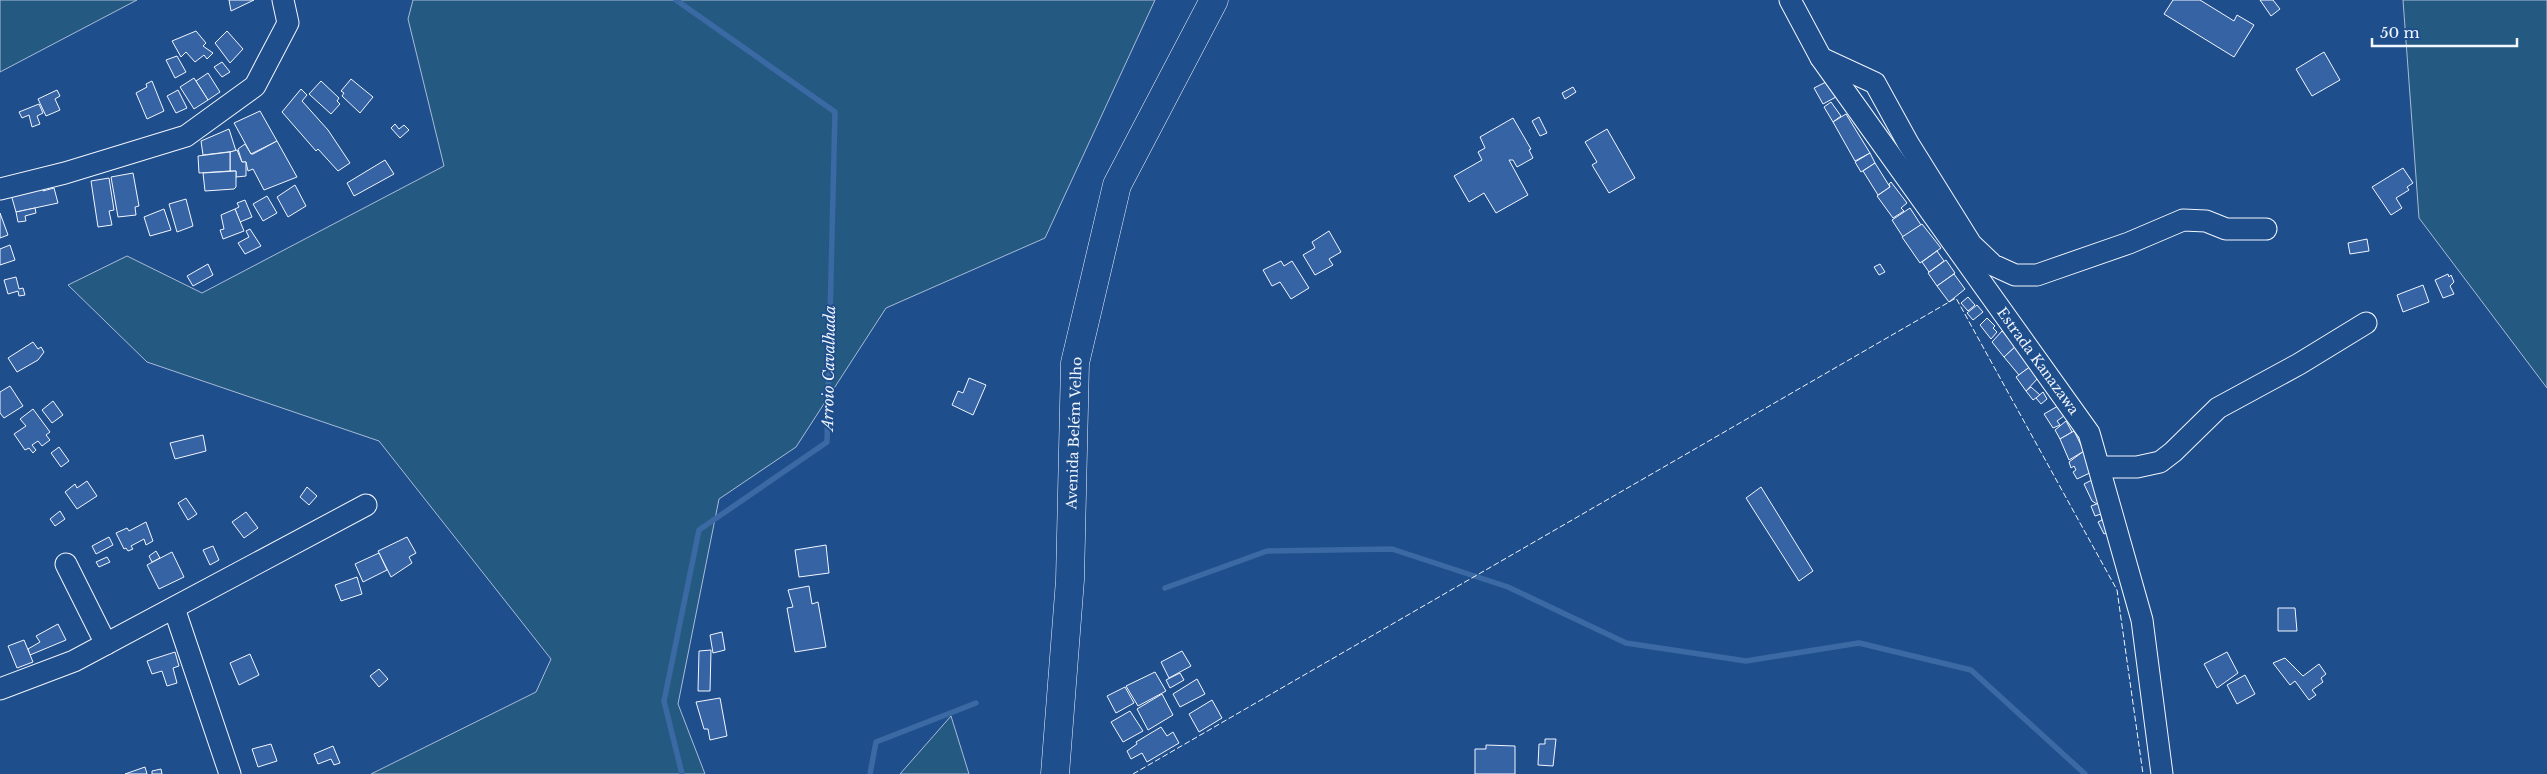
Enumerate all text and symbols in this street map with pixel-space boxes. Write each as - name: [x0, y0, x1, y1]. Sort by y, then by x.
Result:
- scale bar: [2372, 15, 2517, 47]
- text: 50 m: [2380, 23, 2420, 42]
- street label: Estrada Kanazawa: [1993, 304, 2083, 418]
- water label: Arroio Cavalhada: [818, 305, 839, 433]
- street label: Avenida Belém Velho: [1062, 356, 1086, 511]

